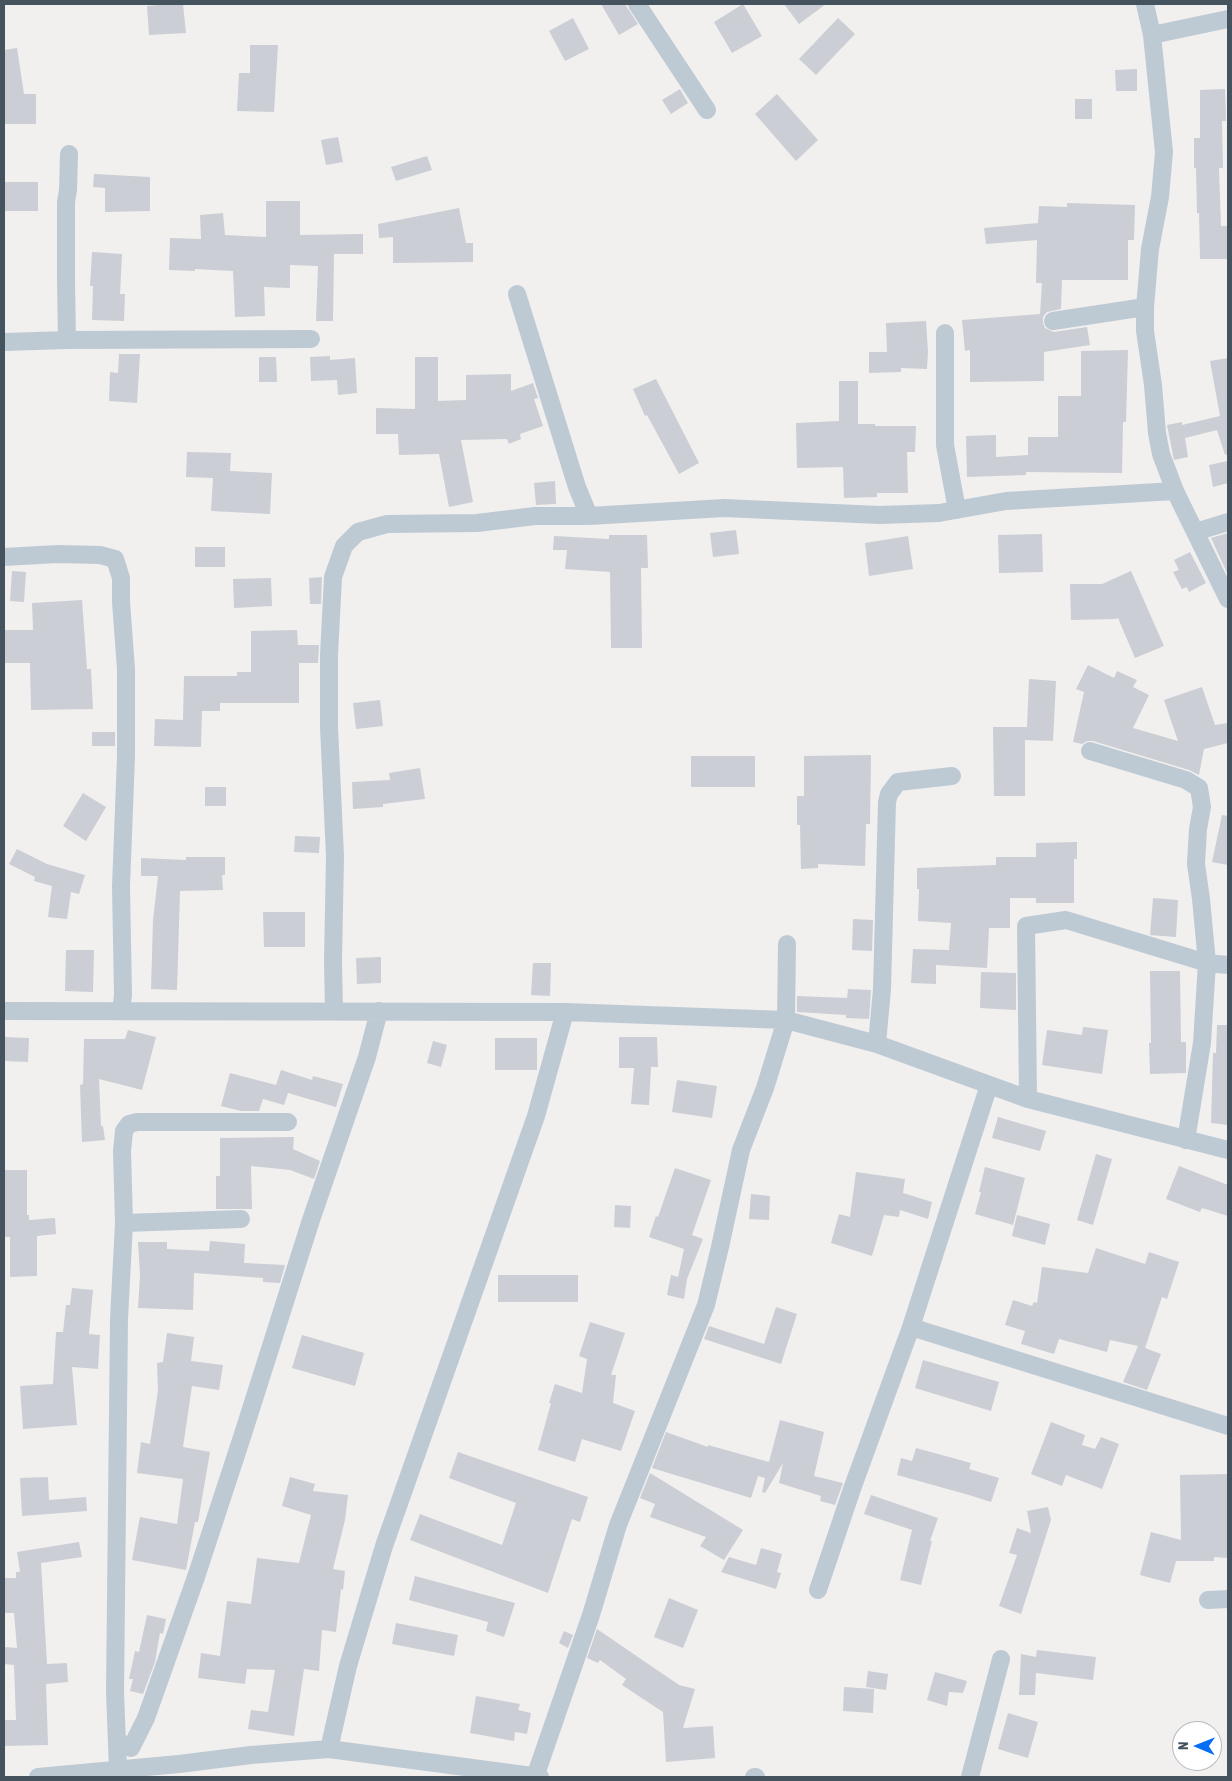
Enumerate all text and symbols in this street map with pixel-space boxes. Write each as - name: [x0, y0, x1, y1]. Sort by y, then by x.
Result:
- north arrow: [1172, 1721, 1222, 1771]
- text: N: [1175, 1741, 1191, 1750]

